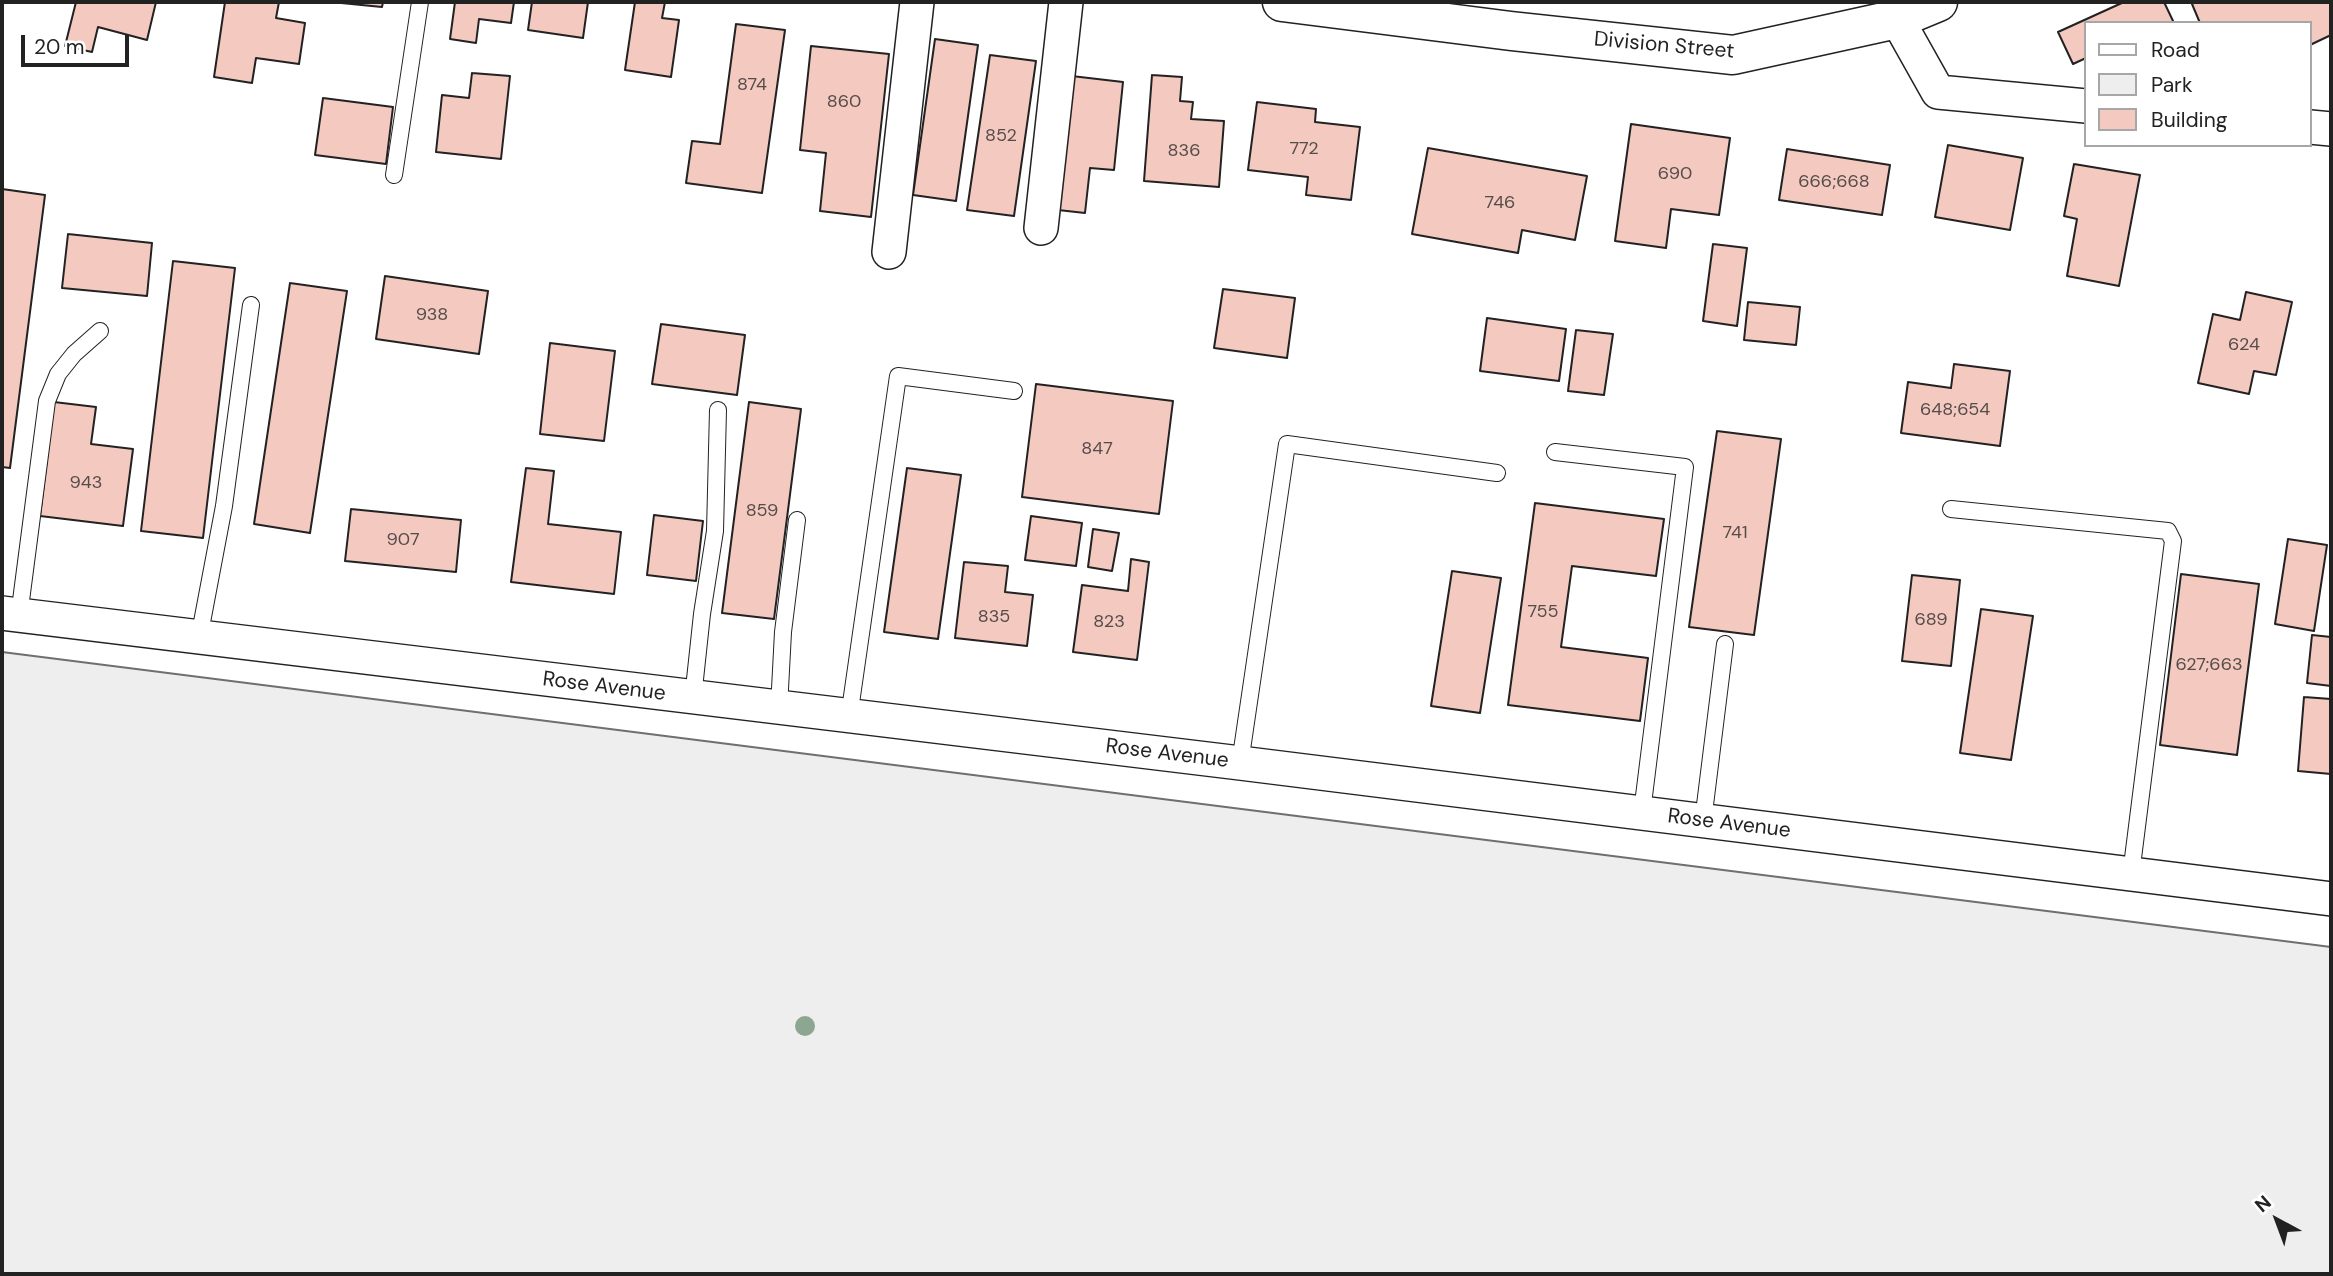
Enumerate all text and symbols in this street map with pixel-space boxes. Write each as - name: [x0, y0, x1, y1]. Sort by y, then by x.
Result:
- scale bar: [24, 21, 133, 65]
- legend: [2084, 21, 2312, 147]
- street label: Division Street: [1593, 27, 1735, 65]
- text: 20 m: [34, 33, 85, 61]
- text: Road: [2151, 36, 2200, 64]
- text: Park: [2151, 71, 2192, 99]
- house number: 874: [737, 74, 767, 96]
- house number: 860: [827, 91, 861, 113]
- text: Building: [2151, 106, 2227, 134]
- house number: 852: [985, 125, 1017, 147]
- house number: 772: [1289, 138, 1319, 160]
- house number: 836: [1168, 140, 1200, 162]
- house number: 690: [1658, 163, 1692, 185]
- house number: 666;668: [1798, 171, 1870, 193]
- house number: 746: [1485, 192, 1515, 214]
- house number: 938: [416, 304, 448, 326]
- house number: 624: [2228, 334, 2260, 356]
- house number: 648;654: [1920, 399, 1990, 421]
- house number: 847: [1081, 438, 1113, 460]
- house number: 943: [70, 472, 102, 494]
- house number: 859: [746, 500, 778, 522]
- house number: 741: [1722, 522, 1748, 544]
- house number: 907: [387, 529, 419, 551]
- house number: 755: [1527, 601, 1559, 623]
- house number: 835: [978, 606, 1010, 628]
- house number: 689: [1914, 609, 1948, 631]
- house number: 823: [1093, 611, 1125, 633]
- house number: 627;663: [2175, 654, 2243, 676]
- street label: Rose Avenue: [541, 667, 667, 707]
- street label: Rose Avenue: [1104, 734, 1230, 774]
- street label: Rose Avenue: [1666, 804, 1792, 844]
- north arrow: [2242, 1185, 2312, 1255]
- text: N: [2249, 1190, 2276, 1218]

